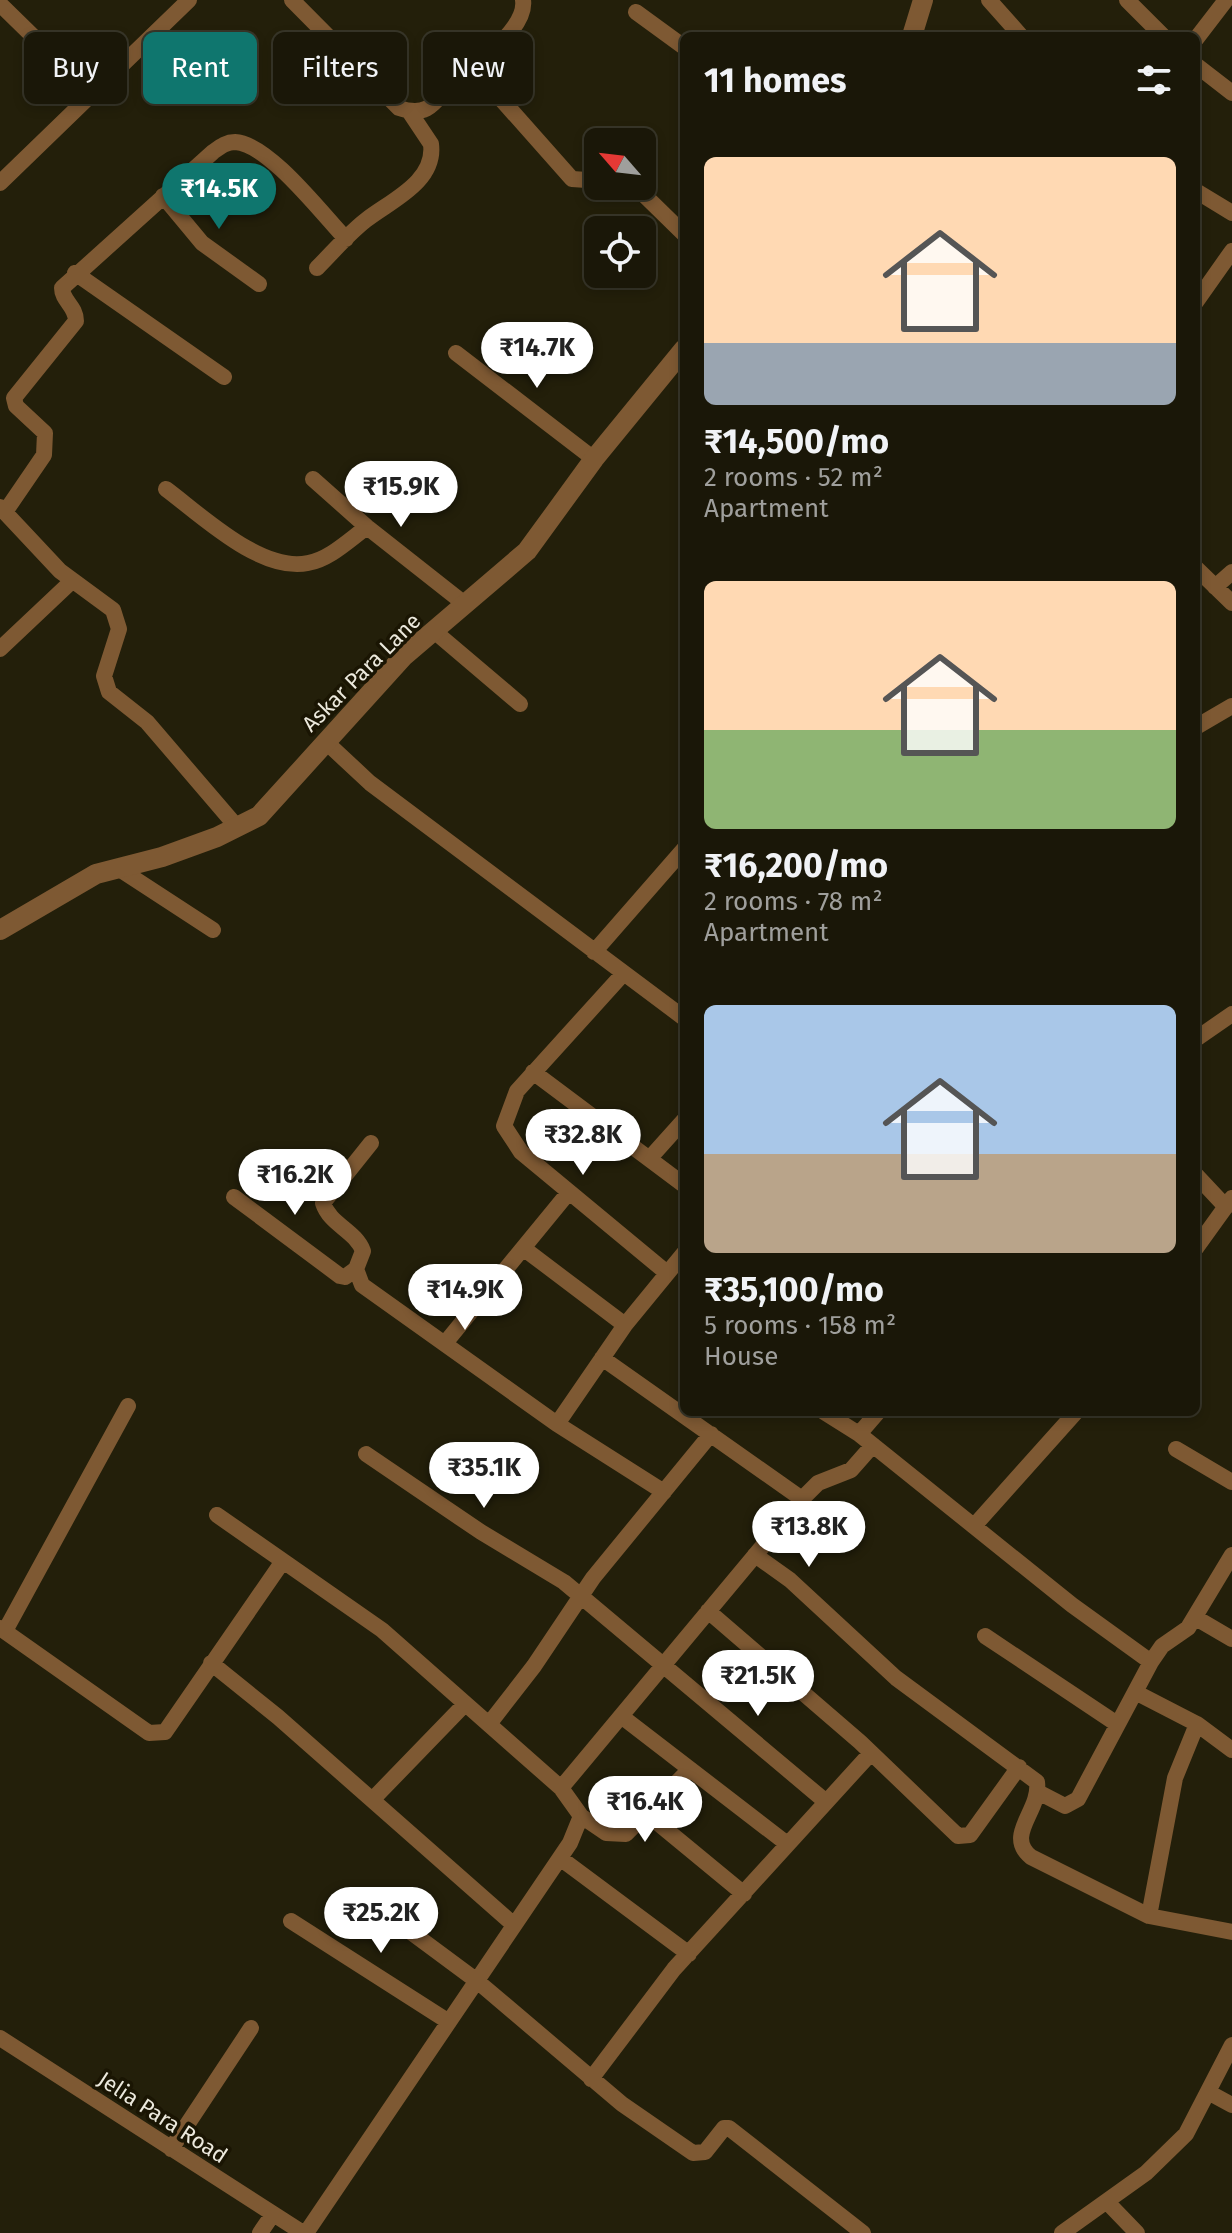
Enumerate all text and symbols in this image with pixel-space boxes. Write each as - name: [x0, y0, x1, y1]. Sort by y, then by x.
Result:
- chip: Buy: [24, 32, 127, 104]
- chip: Rent: [143, 32, 257, 104]
- chip: Filters: [273, 32, 407, 104]
- chip: New: [423, 32, 533, 104]
- icon: filters: [1132, 58, 1176, 102]
- text: 11 homes: [704, 60, 846, 101]
- north arrow: [584, 128, 656, 200]
- map controls: [584, 128, 656, 288]
- pin: ₹14.5K: [154, 163, 284, 231]
- text: ₹14.5K: [180, 173, 258, 204]
- icon: home: [868, 209, 1012, 353]
- button: locate: [584, 216, 656, 288]
- pin: ₹14.7K: [472, 322, 602, 390]
- text: ₹14.7K: [499, 332, 575, 363]
- text: ₹14,500/mo: [704, 421, 889, 462]
- pin: ₹15.9K: [336, 461, 466, 529]
- text: 2 rooms · 52 m²: [704, 462, 883, 493]
- text: ₹15.9K: [363, 471, 439, 502]
- text: Apartment: [704, 493, 829, 524]
- street label: Askar Para Lane: [296, 607, 426, 737]
- icon: home: [868, 633, 1012, 777]
- text: ₹16,200/mo: [704, 845, 888, 886]
- text: 2 rooms · 78 m²: [704, 886, 883, 917]
- text: Apartment: [704, 917, 829, 948]
- icon: home: [868, 1057, 1012, 1201]
- pin: ₹32.8K: [518, 1109, 648, 1177]
- text: ₹32.8K: [544, 1119, 622, 1150]
- pin: ₹16.2K: [230, 1149, 360, 1217]
- text: ₹16.2K: [257, 1159, 333, 1190]
- pin: ₹14.9K: [400, 1264, 530, 1332]
- text: ₹35,100/mo: [704, 1269, 884, 1310]
- text: ₹14.9K: [426, 1274, 504, 1305]
- text: 5 rooms · 158 m²: [704, 1310, 896, 1341]
- text: House: [704, 1341, 778, 1372]
- pin: ₹35.1K: [419, 1442, 549, 1510]
- text: ₹35.1K: [447, 1452, 521, 1483]
- pin: ₹13.8K: [744, 1501, 874, 1569]
- text: ₹13.8K: [770, 1511, 848, 1542]
- pin: ₹21.5K: [693, 1650, 823, 1718]
- text: ₹21.5K: [720, 1660, 796, 1691]
- pin: ₹16.4K: [580, 1776, 710, 1844]
- text: ₹16.4K: [606, 1786, 684, 1817]
- pin: ₹25.2K: [316, 1887, 446, 1955]
- text: ₹25.2K: [342, 1897, 420, 1928]
- street label: Jelia Para Road: [93, 2066, 233, 2169]

